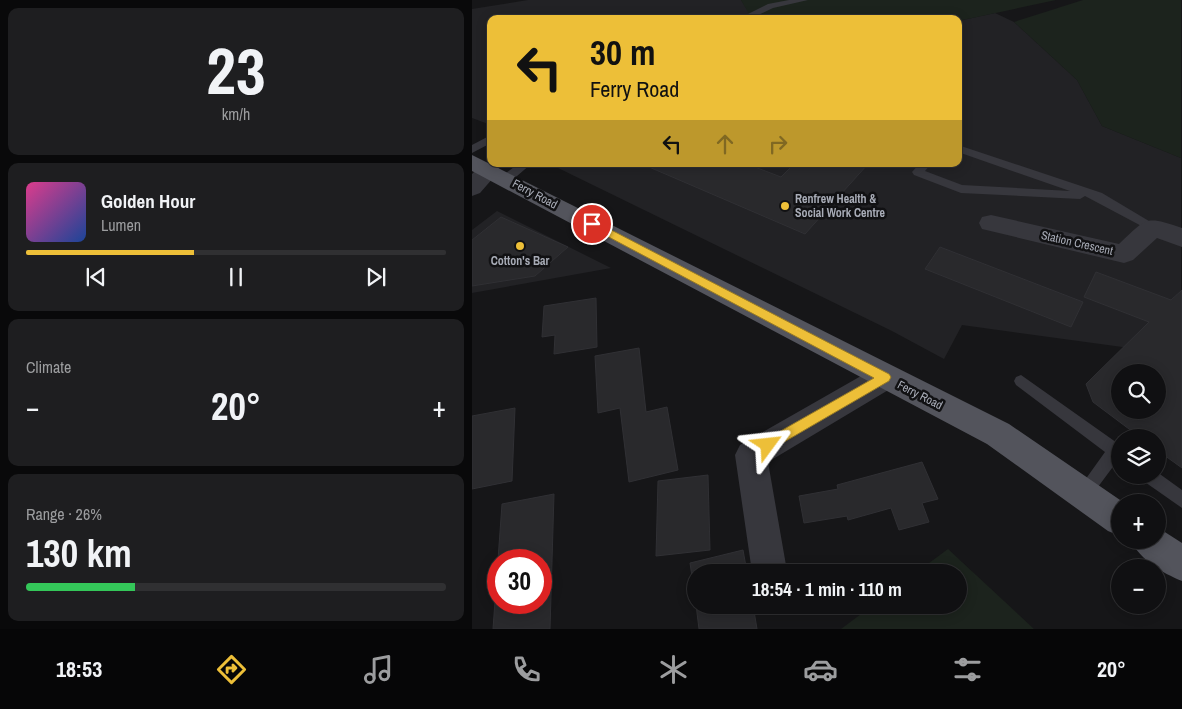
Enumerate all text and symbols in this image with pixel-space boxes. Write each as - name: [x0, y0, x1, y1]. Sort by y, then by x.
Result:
- text: 23: [206, 27, 266, 114]
- text: 30 m: [590, 29, 655, 76]
- icon: left: [507, 35, 572, 100]
- text: Ferry Road: [590, 74, 679, 104]
- text: km/h: [222, 103, 250, 125]
- icon: left: [658, 130, 686, 158]
- icon: ahead: [711, 130, 739, 158]
- icon: right: [764, 130, 792, 158]
- street label: Ferry Road: [510, 175, 560, 213]
- text: Golden Hour: [101, 188, 195, 214]
- place label: Renfrew Health & Social Work Centre: [795, 191, 886, 221]
- marker: Renfrew Health & Social Work Centre: [779, 200, 791, 212]
- pin: [571, 203, 613, 245]
- icon: arrive: [578, 210, 606, 238]
- text: Lumen: [101, 214, 141, 236]
- street label: Station Crescent: [1039, 227, 1115, 259]
- marker: Cotton's Bar: [514, 240, 526, 252]
- place label: Cotton's Bar: [491, 253, 549, 269]
- icon: previous: [82, 263, 110, 291]
- icon: pause: [222, 263, 250, 291]
- icon: next: [362, 263, 390, 291]
- text: Climate: [26, 356, 71, 378]
- map controls: [1111, 364, 1166, 614]
- button: search: [1111, 364, 1166, 419]
- street label: Ferry Road: [895, 377, 945, 413]
- text: 20°: [211, 381, 261, 432]
- text: −: [26, 388, 39, 426]
- text: +: [433, 388, 446, 426]
- position arrow: [741, 418, 793, 470]
- button: layers: [1111, 429, 1166, 484]
- button: +: [1111, 494, 1166, 549]
- text: Range · 26%: [26, 503, 102, 525]
- text: 130 km: [26, 528, 132, 579]
- speed limit sign: 30: [487, 549, 552, 614]
- button: −: [1111, 559, 1166, 614]
- text: 18:54 · 1 min · 110 m: [752, 576, 902, 602]
- icon: directions: [214, 652, 249, 687]
- icon: music: [361, 652, 396, 687]
- icon: phone: [509, 652, 544, 687]
- icon: climate: [656, 652, 691, 687]
- icon: car: [803, 652, 838, 687]
- icon: filters: [950, 652, 985, 687]
- text: 18:53: [56, 654, 102, 684]
- text: 20°: [1097, 654, 1126, 684]

